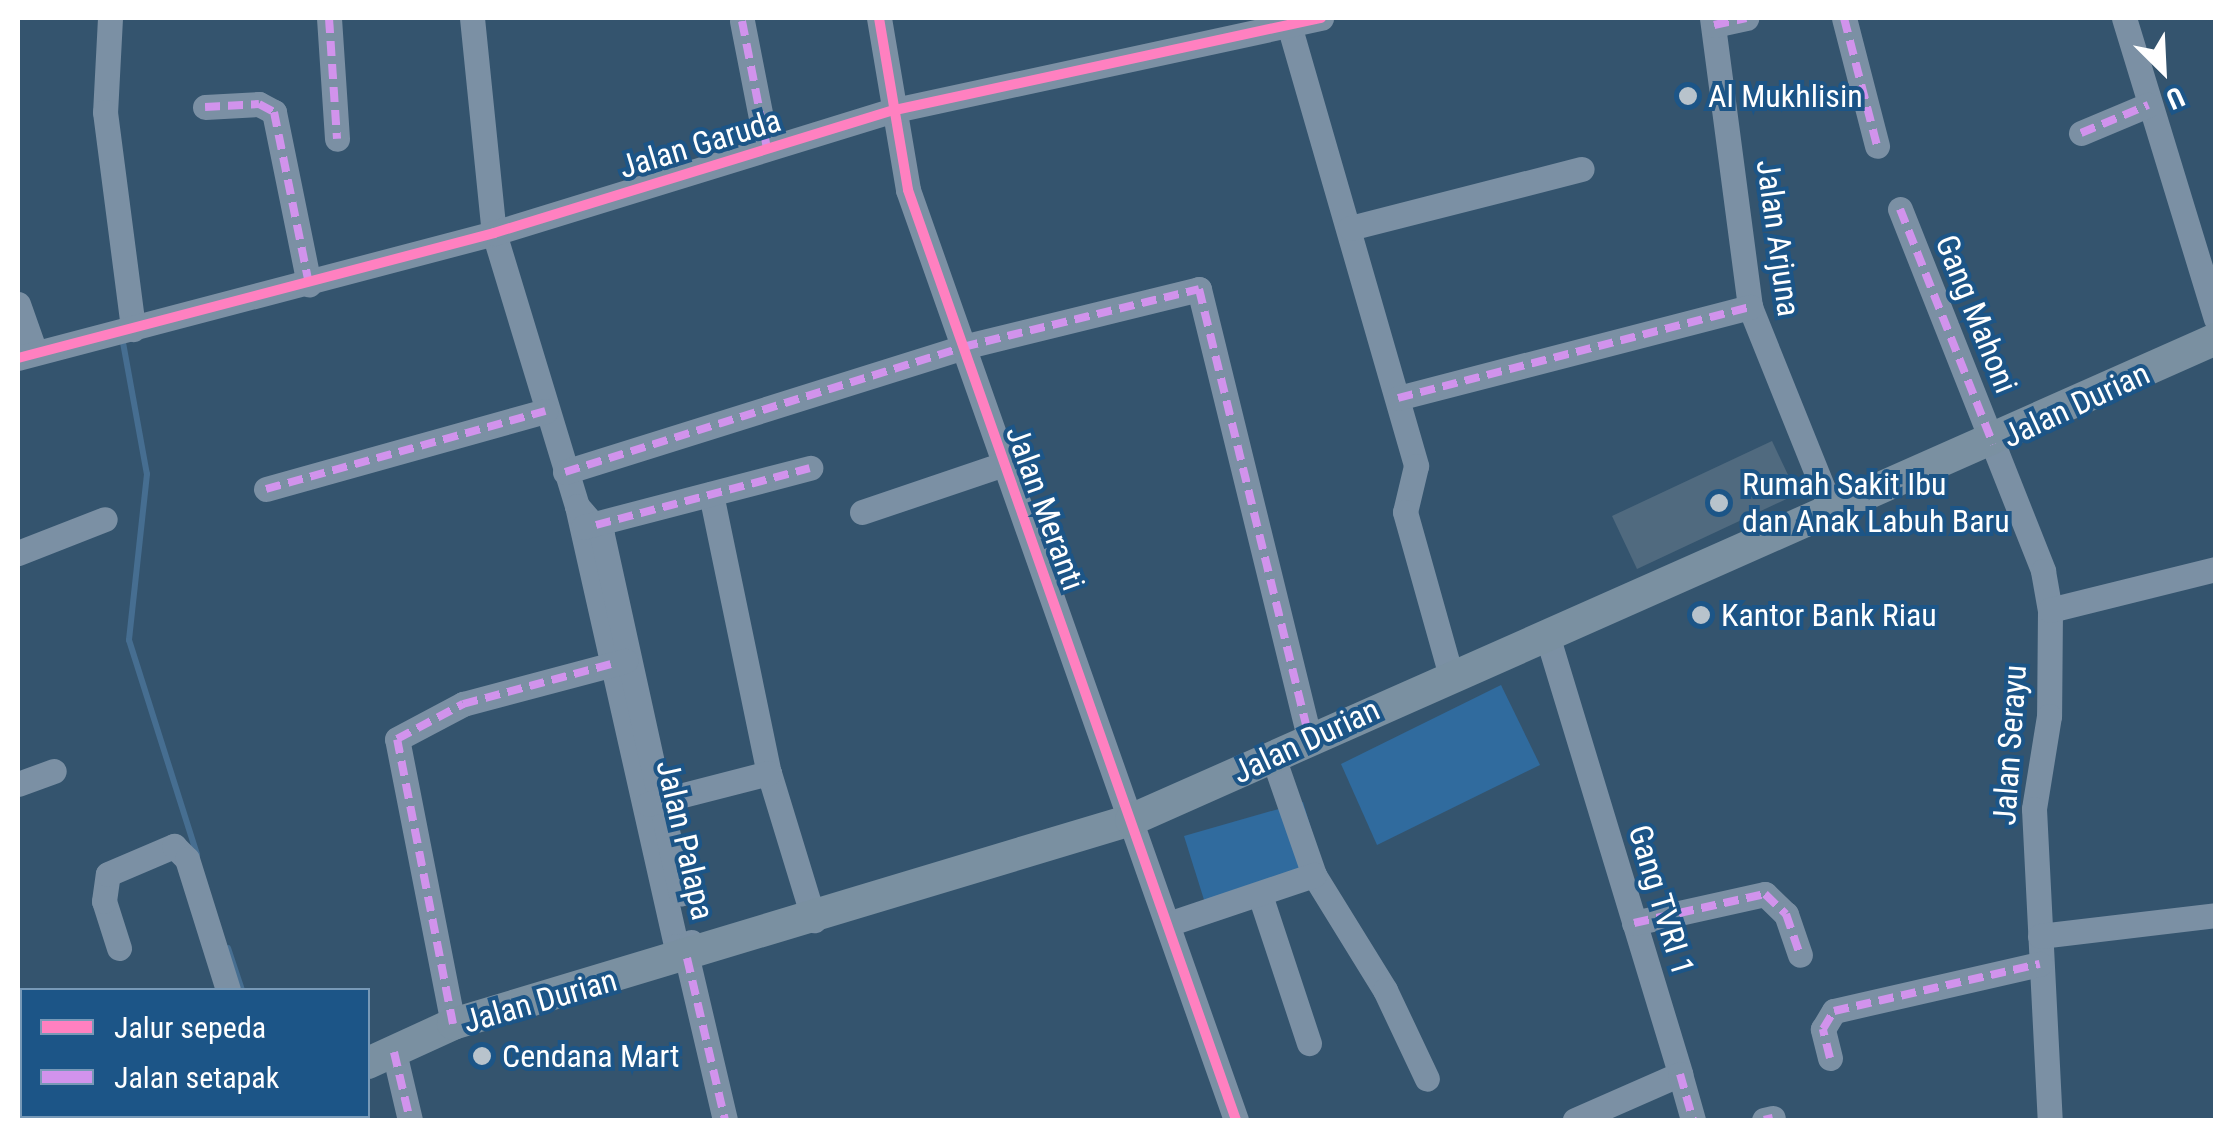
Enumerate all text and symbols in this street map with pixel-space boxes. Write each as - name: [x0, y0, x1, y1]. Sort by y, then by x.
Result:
- north arrow: [2113, 20, 2213, 120]
- place label: Al Mukhlisin: [1708, 77, 1863, 115]
- text: U: [2161, 80, 2189, 116]
- marker: Al Mukhlisin: [1677, 85, 1699, 107]
- street label: Jalan Garuda: [615, 101, 785, 187]
- street label: Jalan Arjuna: [1748, 157, 1808, 319]
- street label: Gang Mahoni: [1927, 230, 2025, 398]
- street label: Jalan Durian: [1996, 354, 2156, 456]
- street label: Jalan Meranti: [998, 421, 1092, 595]
- place label: Rumah Sakit Ibu dan Anak Labuh Baru: [1742, 466, 2010, 541]
- marker: Rumah Sakit Ibu dan Anak Labuh Baru: [1706, 490, 1732, 516]
- place label: Kantor Bank Riau: [1721, 596, 1937, 634]
- marker: Kantor Bank Riau: [1690, 604, 1712, 626]
- street label: Jalan Serayu: [1985, 663, 2035, 827]
- street label: Jalan Durian: [1226, 690, 1386, 792]
- street label: Jalan Palapa: [648, 756, 722, 924]
- street label: Gang TVRI 1: [1620, 820, 1702, 980]
- street label: Jalan Durian: [459, 961, 621, 1041]
- legend: [20, 988, 370, 1118]
- text: Jalur sepeda: [114, 1010, 266, 1045]
- place label: Cendana Mart: [502, 1037, 680, 1075]
- marker: Cendana Mart: [471, 1045, 493, 1067]
- text: Jalan setapak: [114, 1060, 279, 1095]

